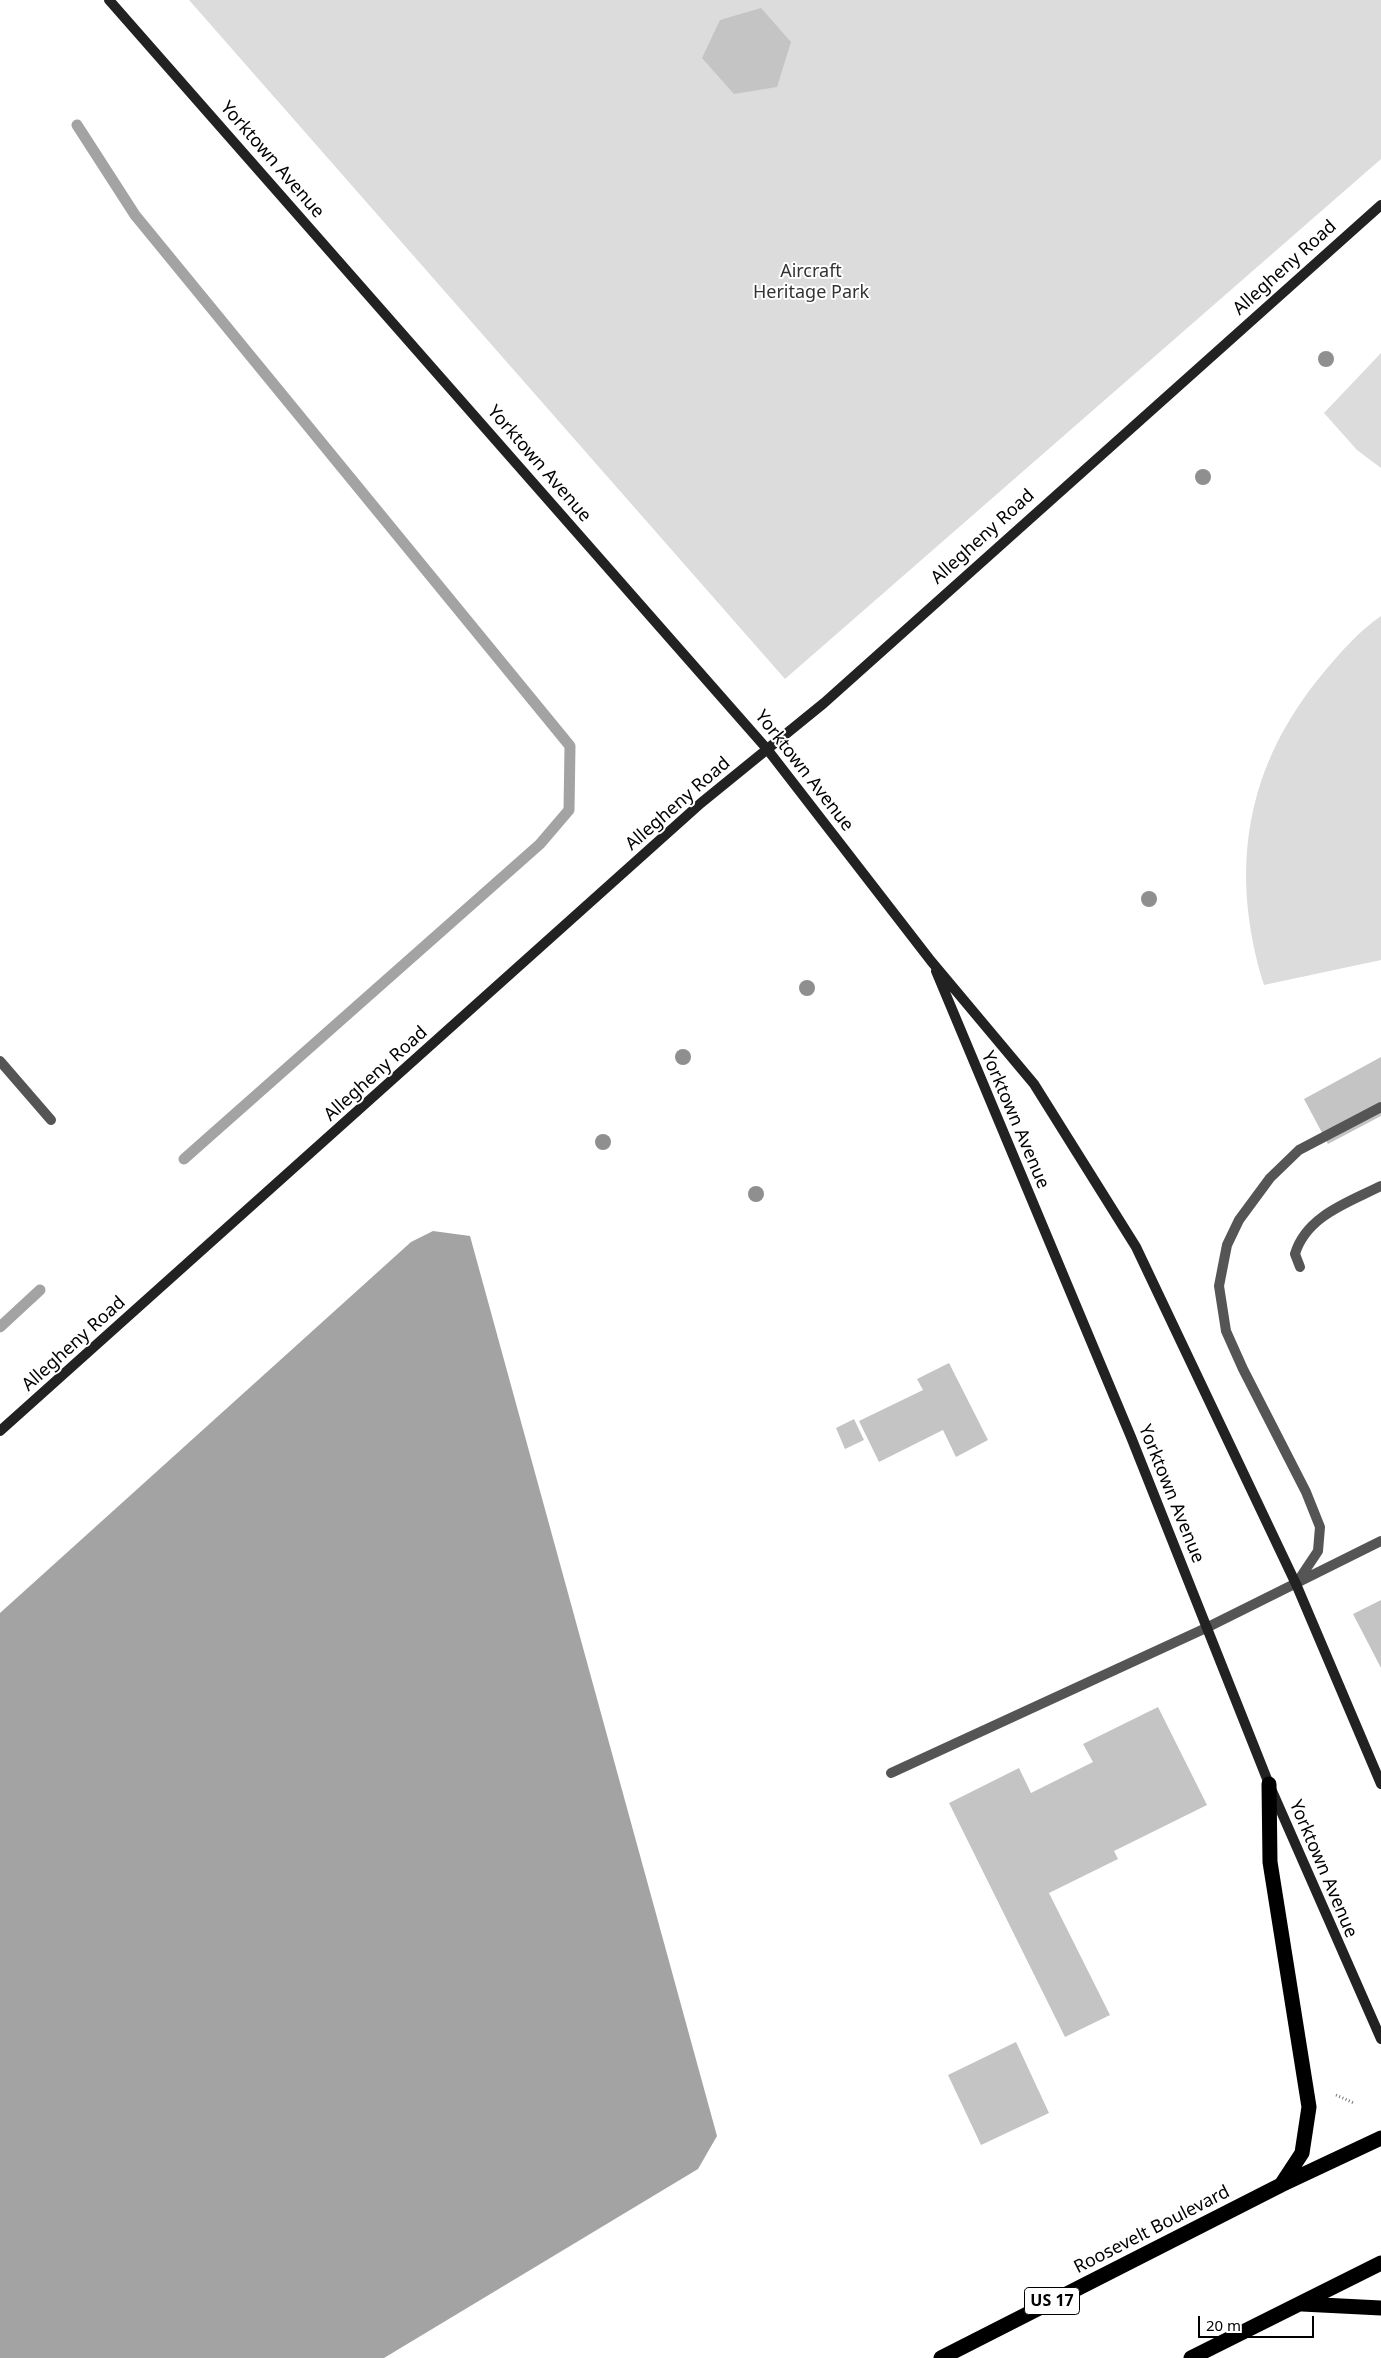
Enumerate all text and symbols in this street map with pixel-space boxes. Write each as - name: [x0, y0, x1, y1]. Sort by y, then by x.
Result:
- street label: Yorktown Avenue: [215, 97, 329, 223]
- street label: Allegheny Road: [1229, 216, 1341, 320]
- park label: Aircraft Heritage Park: [753, 261, 869, 304]
- street label: Yorktown Avenue: [482, 401, 596, 527]
- street label: Allegheny Road: [927, 485, 1039, 589]
- street label: Yorktown Avenue: [750, 706, 858, 836]
- street label: Allegheny Road: [621, 753, 735, 855]
- street label: Allegheny Road: [320, 1022, 432, 1126]
- street label: Yorktown Avenue: [976, 1048, 1054, 1192]
- street label: Allegheny Road: [18, 1292, 130, 1396]
- street label: Yorktown Avenue: [1133, 1422, 1209, 1566]
- street label: Yorktown Avenue: [1284, 1797, 1362, 1941]
- street label: Roosevelt Boulevard: [1070, 2181, 1234, 2279]
- road number: US 17: [1024, 2288, 1080, 2314]
- scale bar: [1201, 2306, 1317, 2338]
- text: 20 m: [1206, 2315, 1241, 2335]

